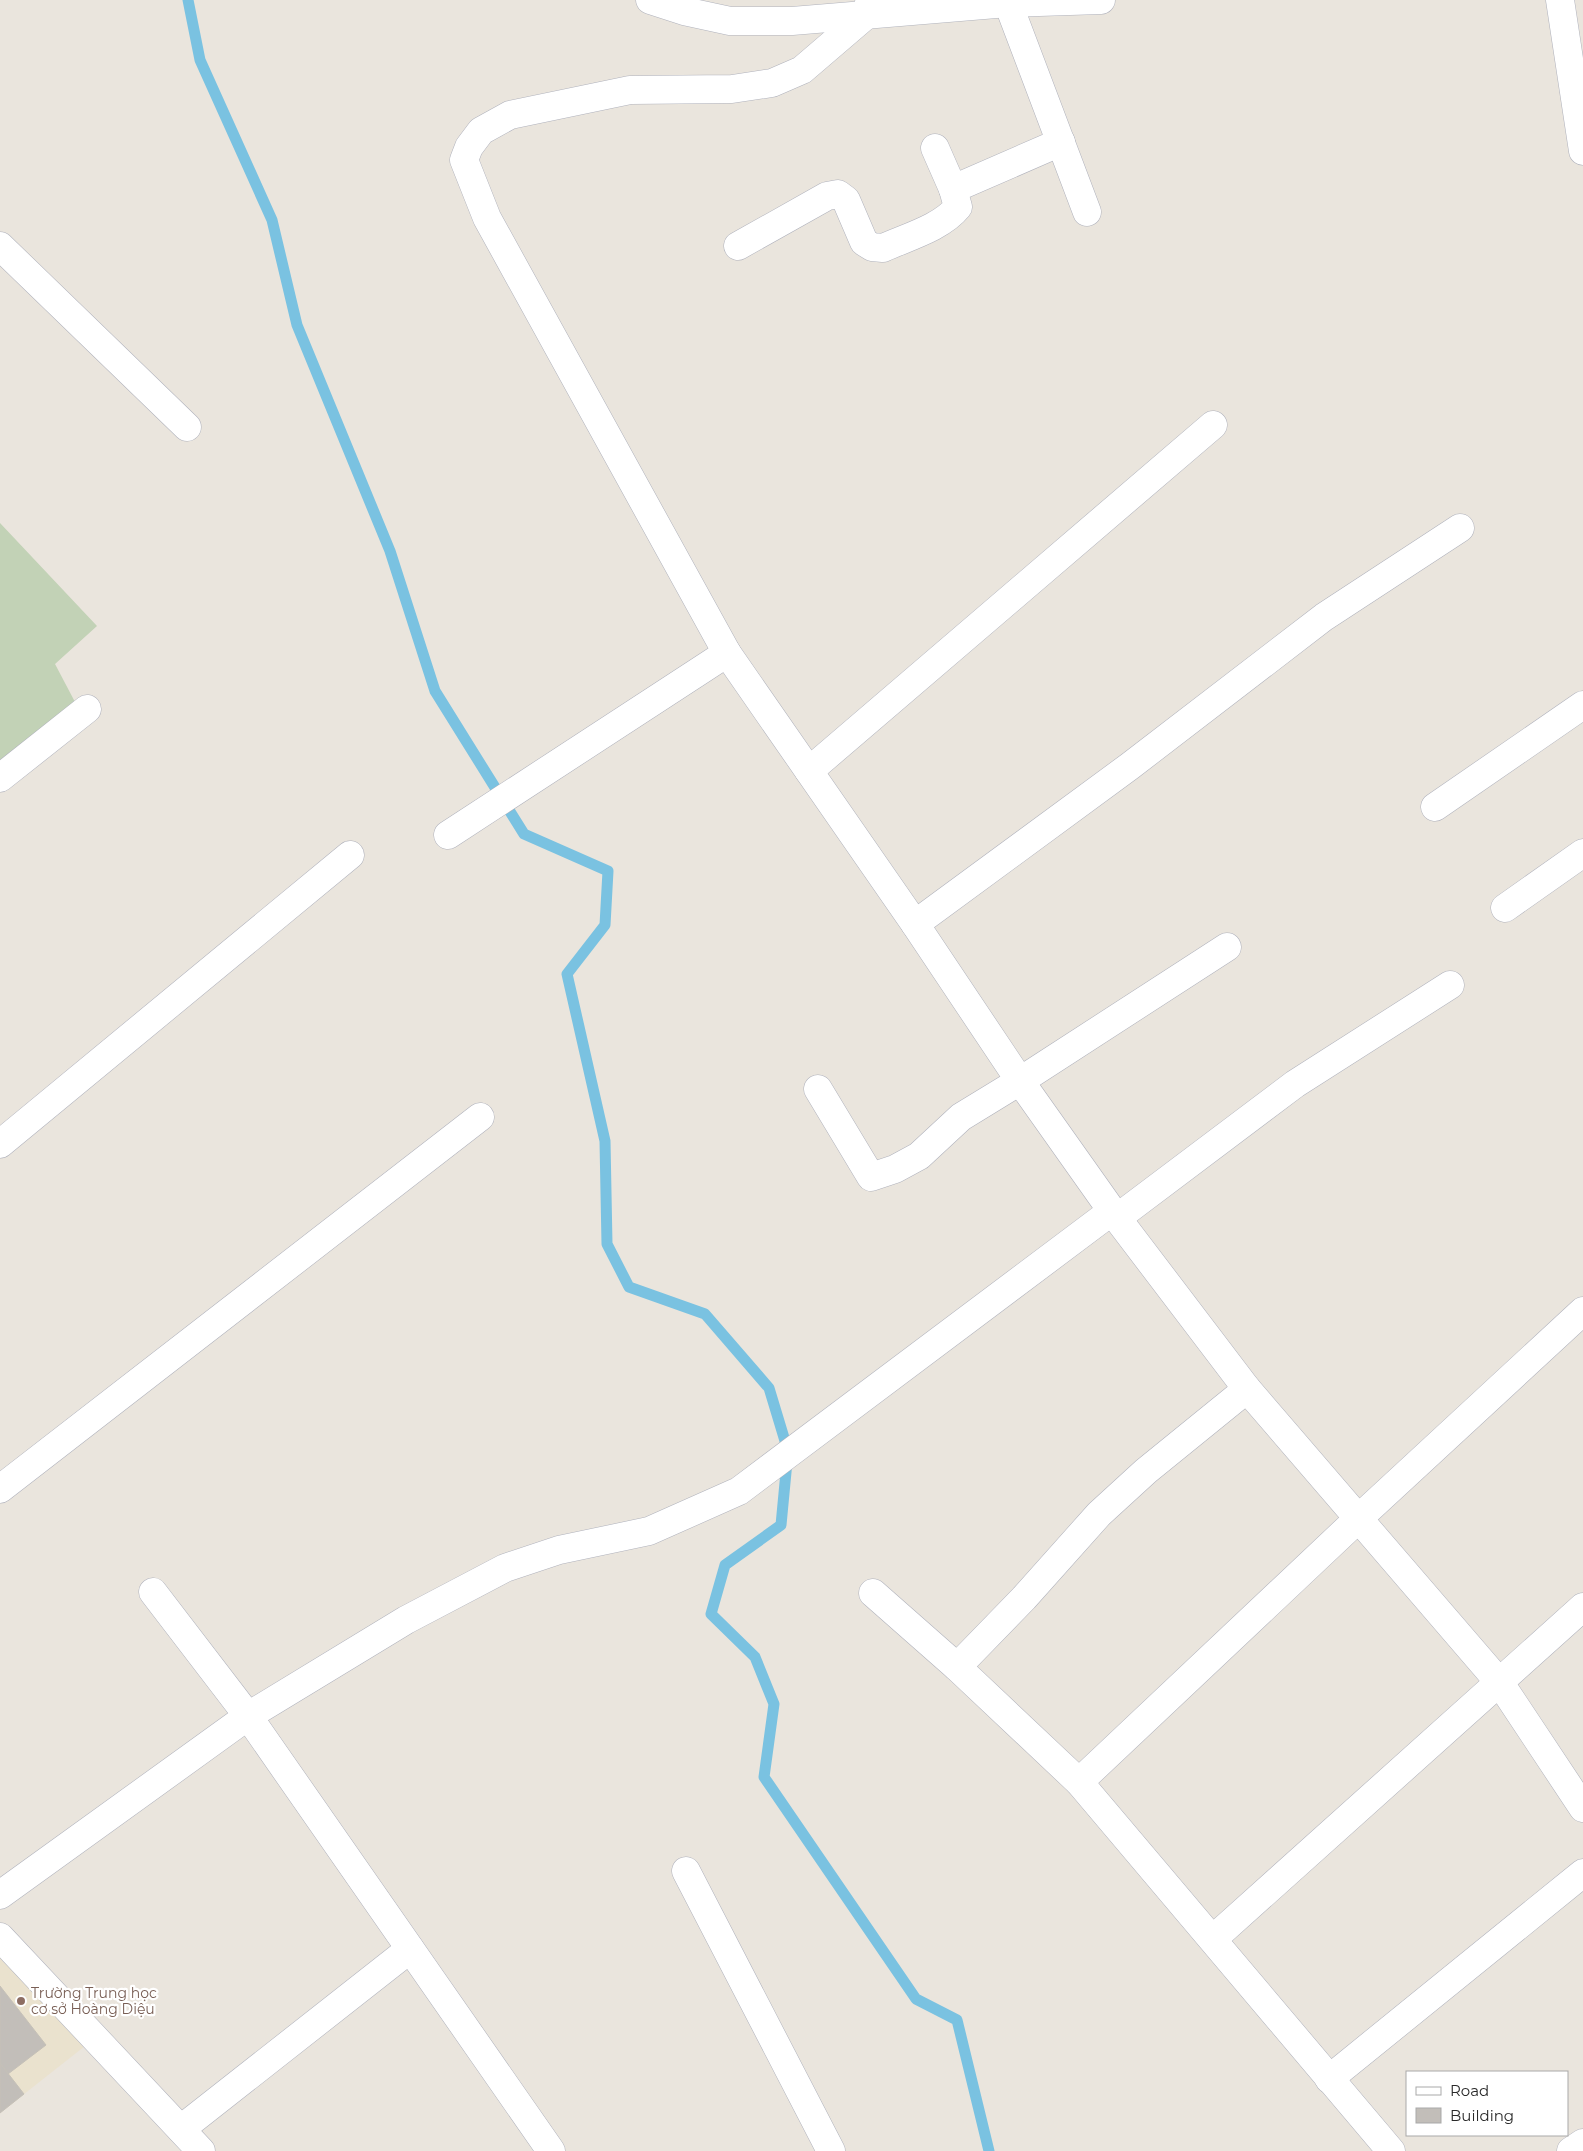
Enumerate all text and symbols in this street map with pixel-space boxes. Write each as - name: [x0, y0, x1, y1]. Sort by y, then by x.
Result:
- place label: Trường Trung học cơ sở Hoàng Diệu: [31, 1984, 157, 2018]
- marker: Trường Trung học cơ sở Hoàng Diệu: [15, 1995, 27, 2007]
- legend: [1406, 2071, 1568, 2136]
- text: Road: [1450, 2081, 1489, 2100]
- text: Building: [1450, 2106, 1514, 2125]

